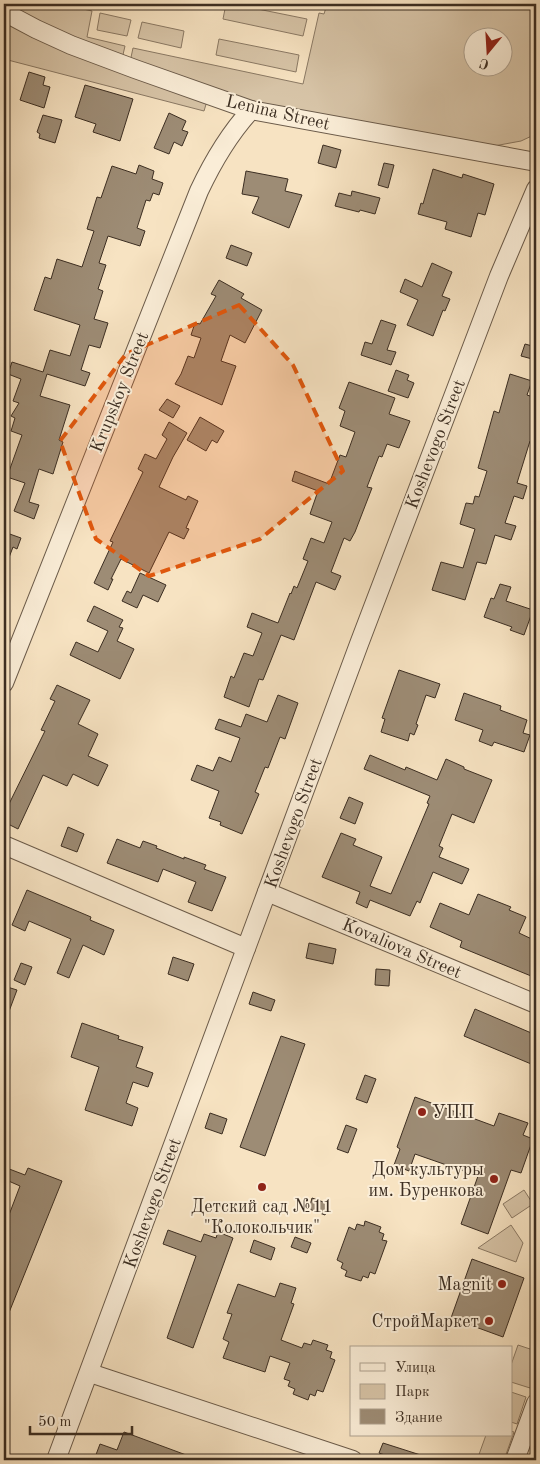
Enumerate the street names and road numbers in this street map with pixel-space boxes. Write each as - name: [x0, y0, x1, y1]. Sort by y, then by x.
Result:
- street label: Lenina Street: [224, 92, 332, 134]
- street label: Krupskoy Street: [88, 330, 152, 455]
- street label: Koshevogo Street: [403, 377, 469, 512]
- street label: Koshevogo Street: [262, 756, 326, 891]
- street label: Kovaliova Street: [339, 916, 464, 982]
- street label: Koshevogo Street: [121, 1136, 185, 1271]

